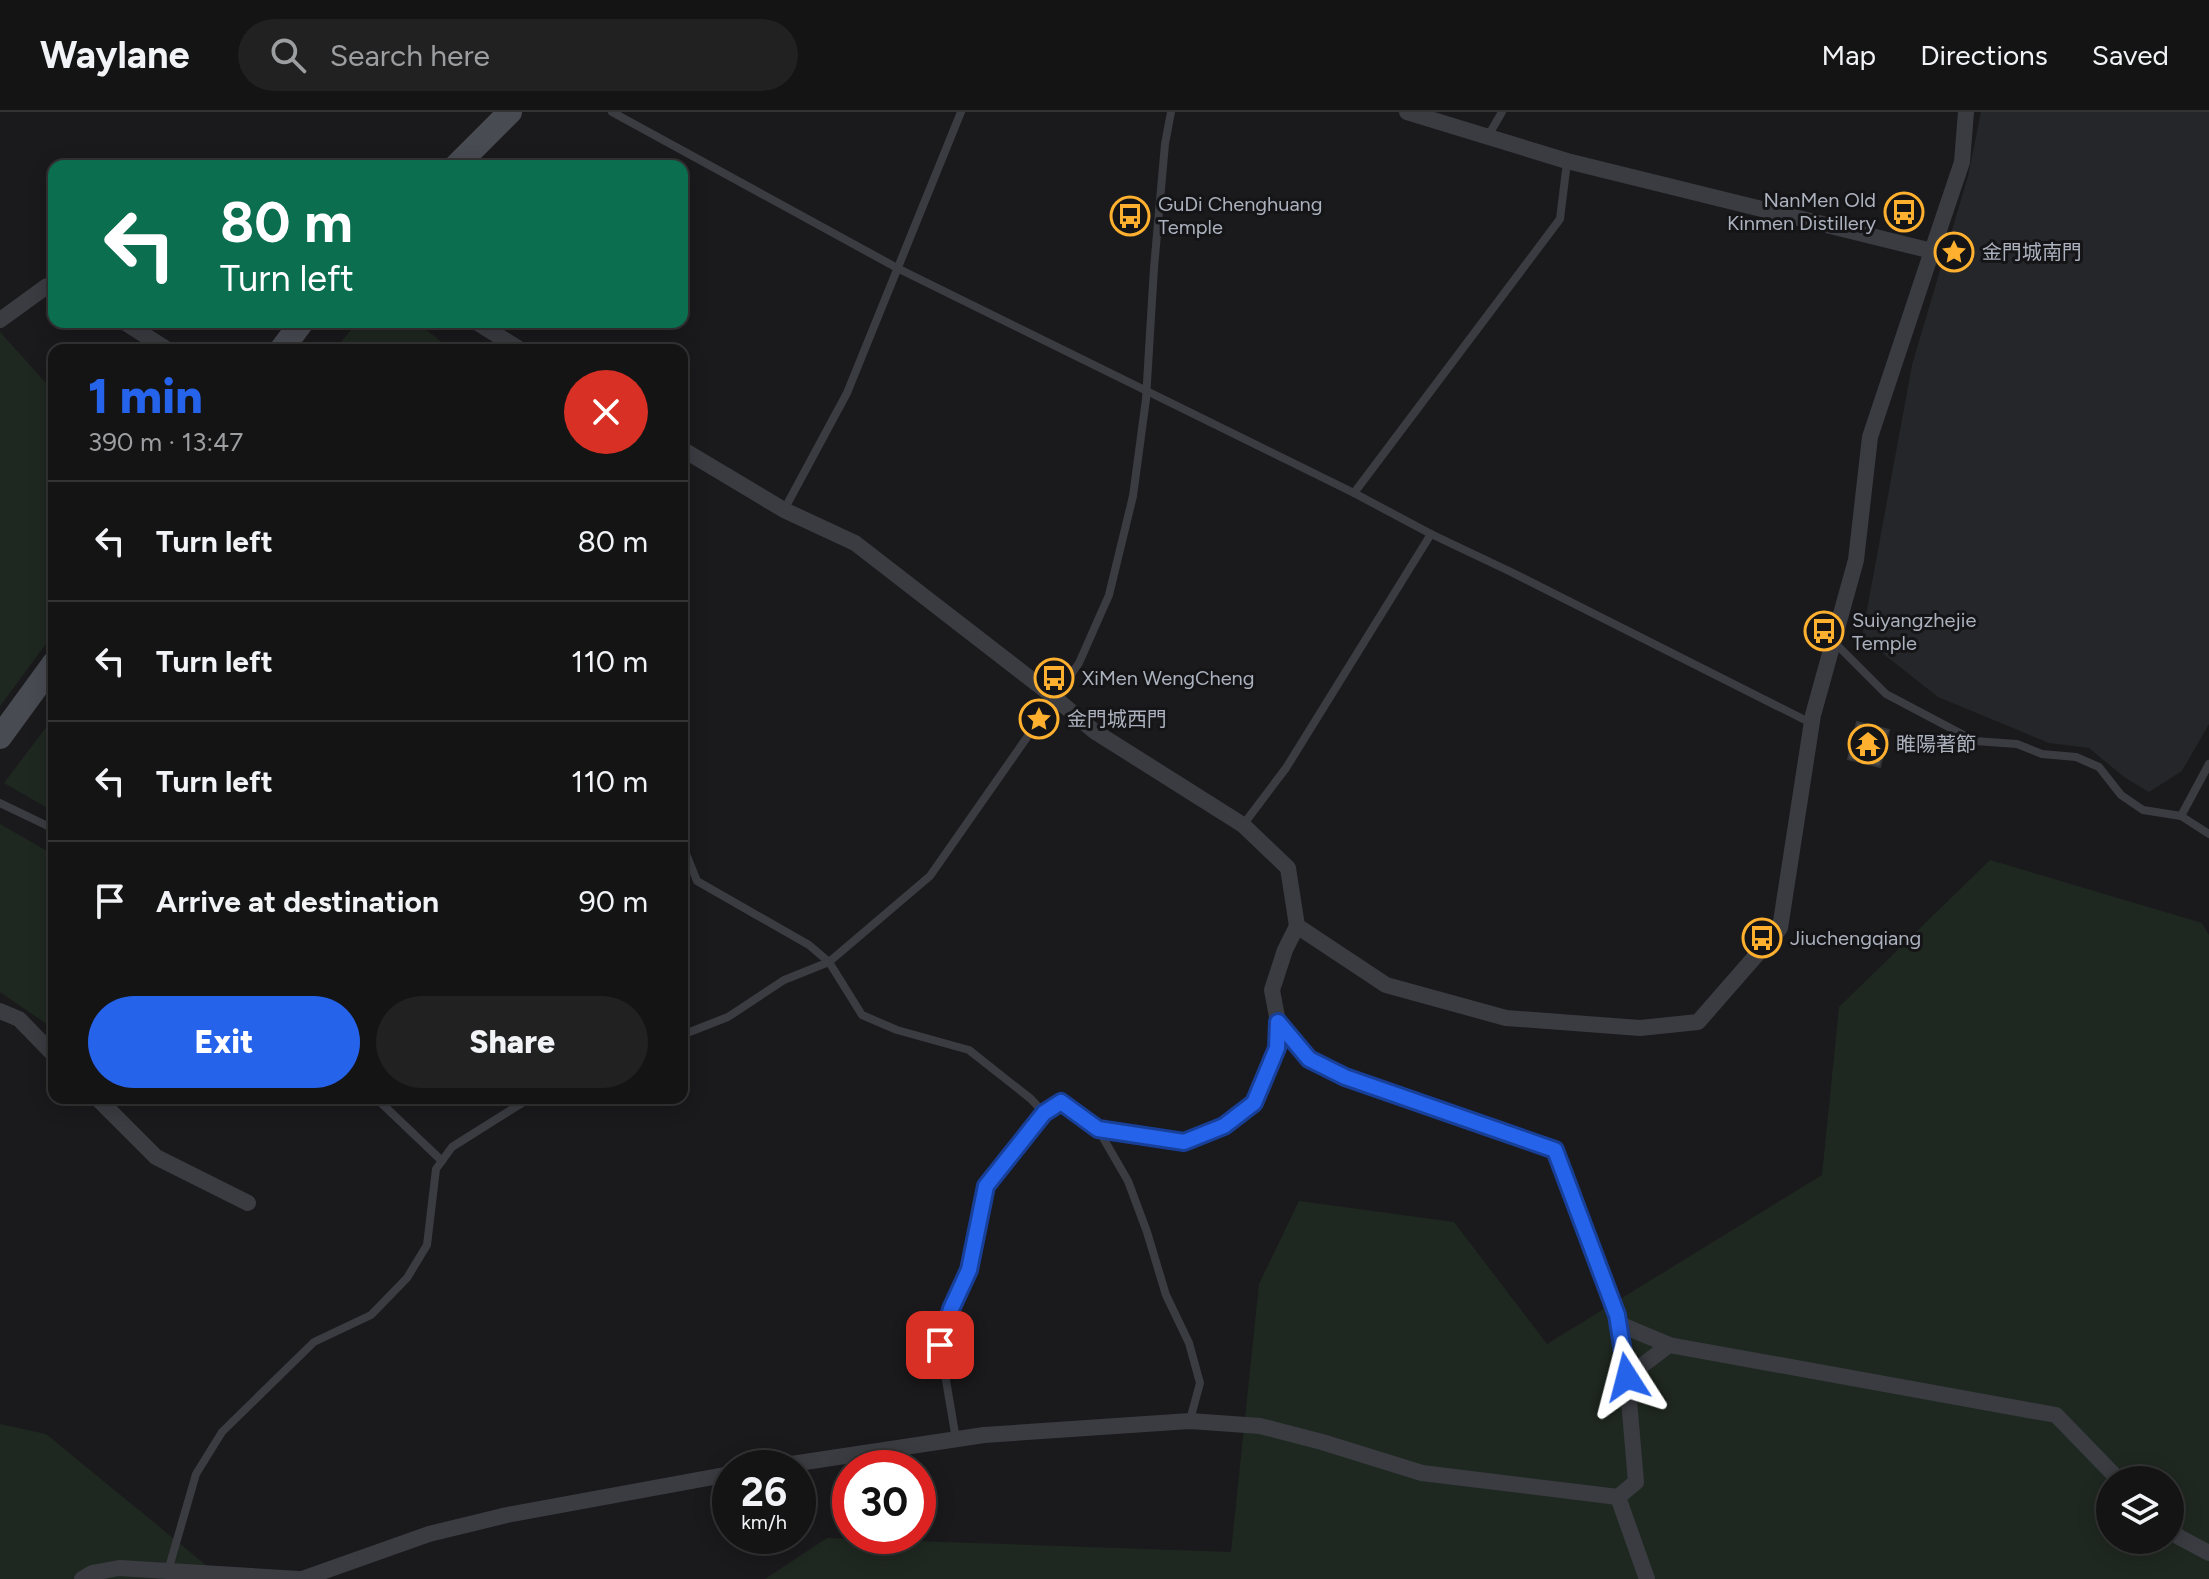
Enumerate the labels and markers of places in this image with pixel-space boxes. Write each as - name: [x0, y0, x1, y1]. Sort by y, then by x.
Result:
- place label: NanMen Old Kinmen Distillery: [1727, 188, 1876, 235]
- bus stop icon: NanMen Old Kinmen Distillery: [1883, 191, 1925, 233]
- place label: GuDi Chenghuang Temple: [1158, 192, 1323, 239]
- bus stop icon: GuDi Chenghuang Temple: [1109, 195, 1151, 237]
- place icon: 金門城南門: [1933, 231, 1975, 273]
- place label: 金門城南門: [1982, 240, 2082, 264]
- place label: Suiyangzhejie Temple: [1852, 608, 1976, 655]
- bus stop icon: Suiyangzhejie Temple: [1803, 610, 1845, 652]
- bus stop icon: XiMen WengCheng: [1033, 657, 1075, 699]
- place label: XiMen WengCheng: [1082, 666, 1254, 690]
- place icon: 金門城西門: [1018, 698, 1060, 740]
- place label: 金門城西門: [1067, 707, 1167, 731]
- temple icon: 睢陽著節: [1847, 723, 1889, 765]
- place label: 睢陽著節: [1896, 732, 1976, 756]
- bus stop icon: Jiuchengqiang: [1741, 917, 1783, 959]
- place label: Jiuchengqiang: [1790, 926, 1921, 950]
- pin: [906, 1311, 974, 1379]

